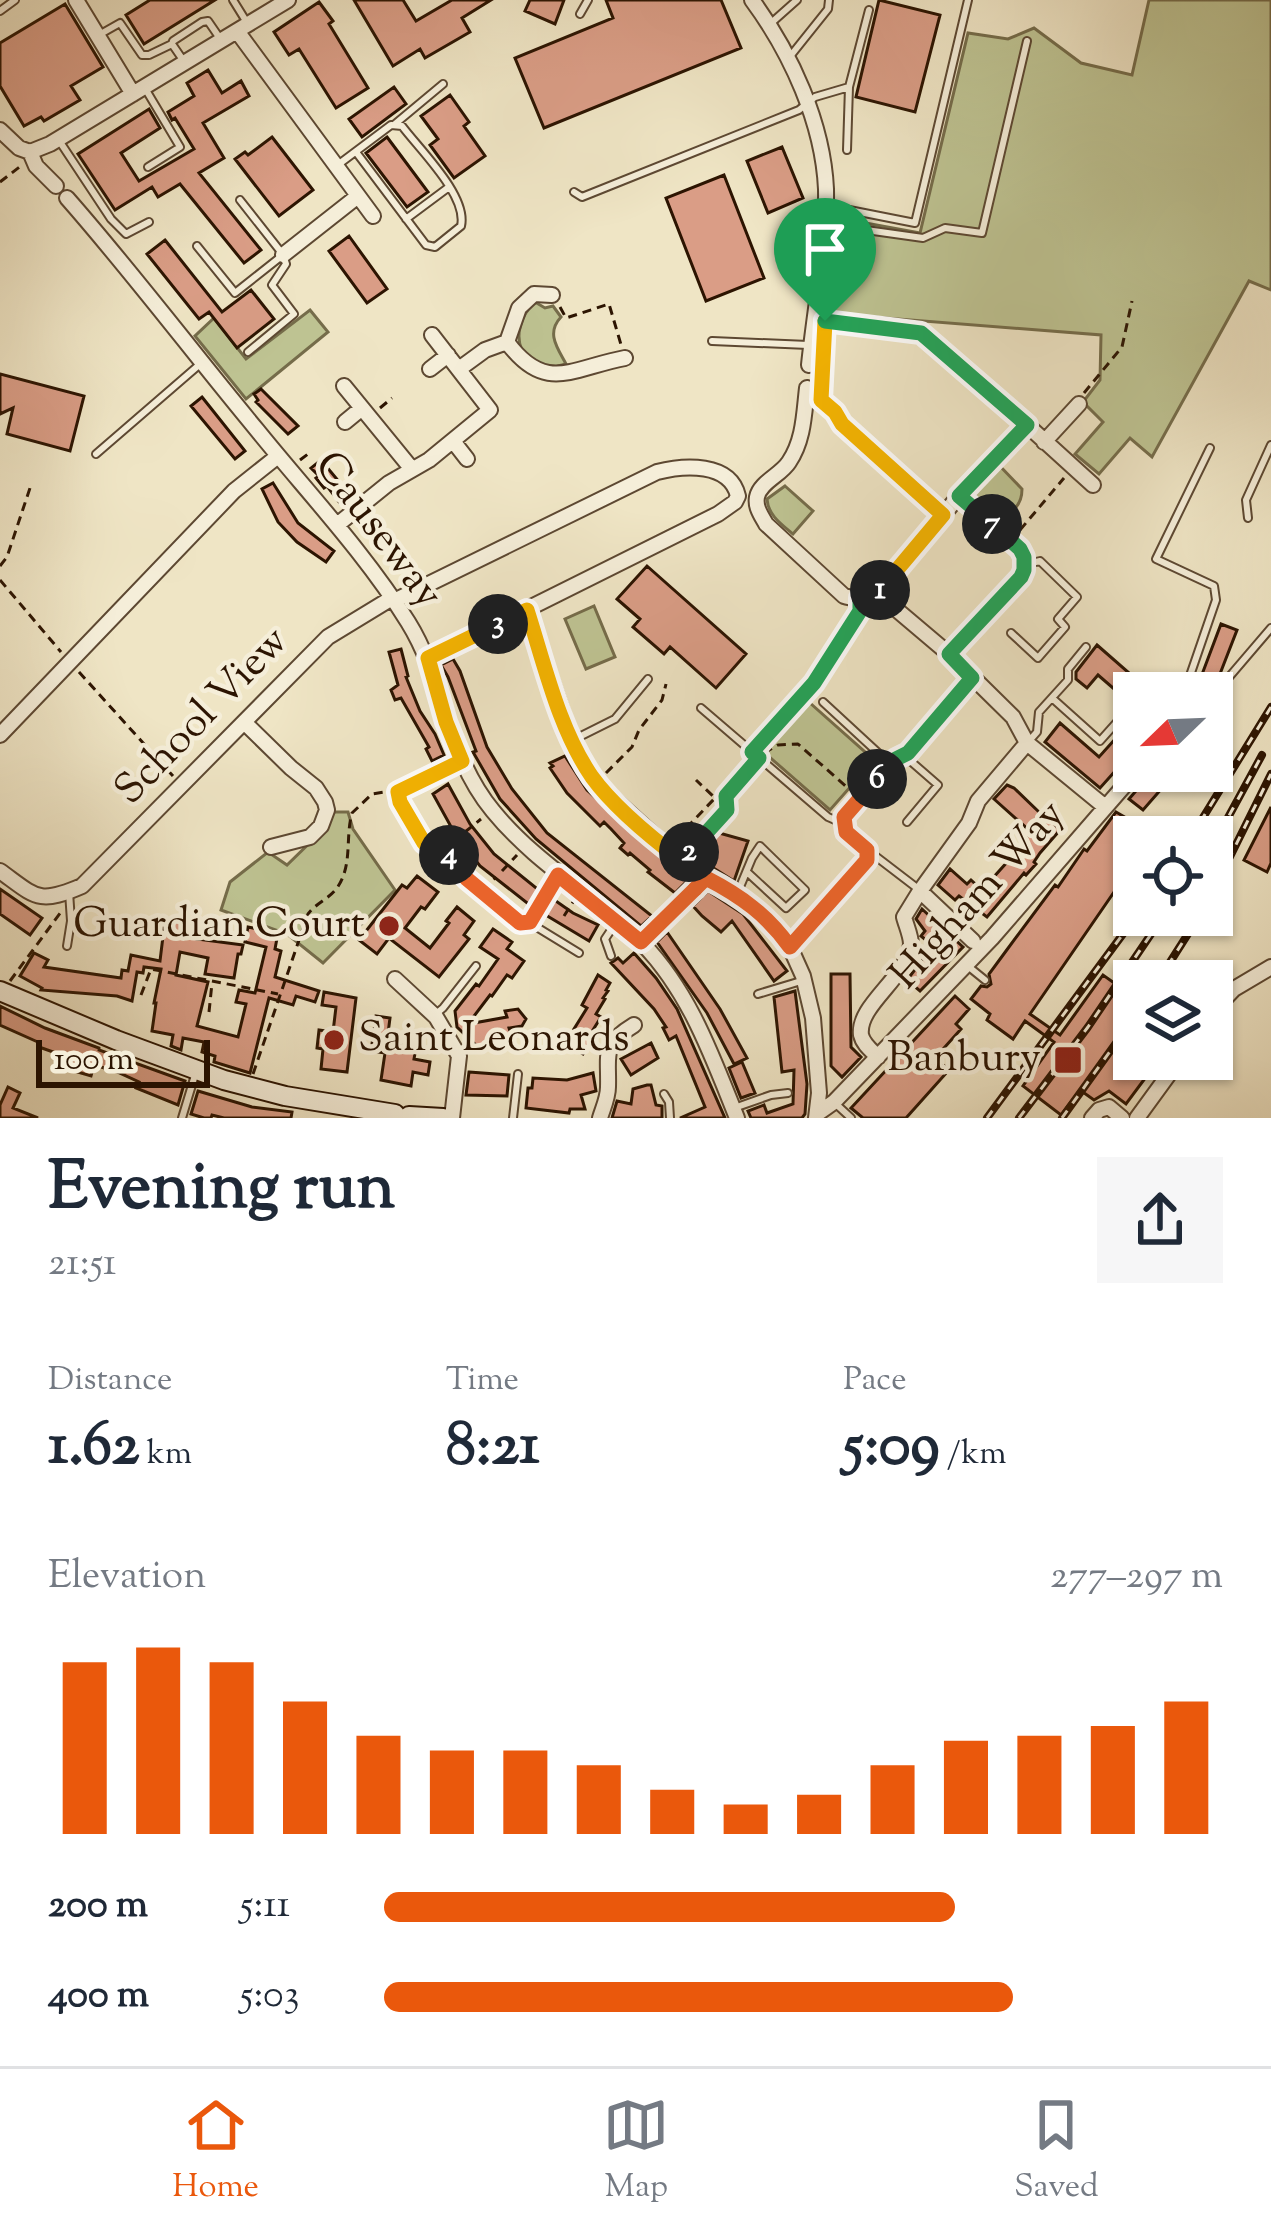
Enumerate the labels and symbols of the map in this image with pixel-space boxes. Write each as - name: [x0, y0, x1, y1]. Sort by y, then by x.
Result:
- pin: [774, 198, 876, 321]
- street label: Causeway: [298, 440, 456, 622]
- pin: 7: [962, 494, 1022, 554]
- pin: 1: [850, 560, 910, 620]
- pin: 3: [468, 594, 528, 654]
- street label: School View: [102, 614, 304, 820]
- north arrow: [1113, 672, 1233, 792]
- pin: 6: [847, 749, 907, 809]
- street label: Higham Way: [877, 788, 1081, 1004]
- pin: 2: [659, 822, 719, 882]
- pin: 4: [419, 825, 479, 885]
- place label: Guardian Court: [73, 896, 365, 956]
- marker: Guardian Court: [376, 913, 402, 939]
- place label: Saint Leonards: [358, 1010, 630, 1070]
- marker: Saint Leonards: [321, 1027, 347, 1053]
- place label: Banbury: [887, 1030, 1041, 1090]
- scale bar: [36, 1034, 210, 1087]
- marker: Banbury: [1052, 1044, 1084, 1076]

